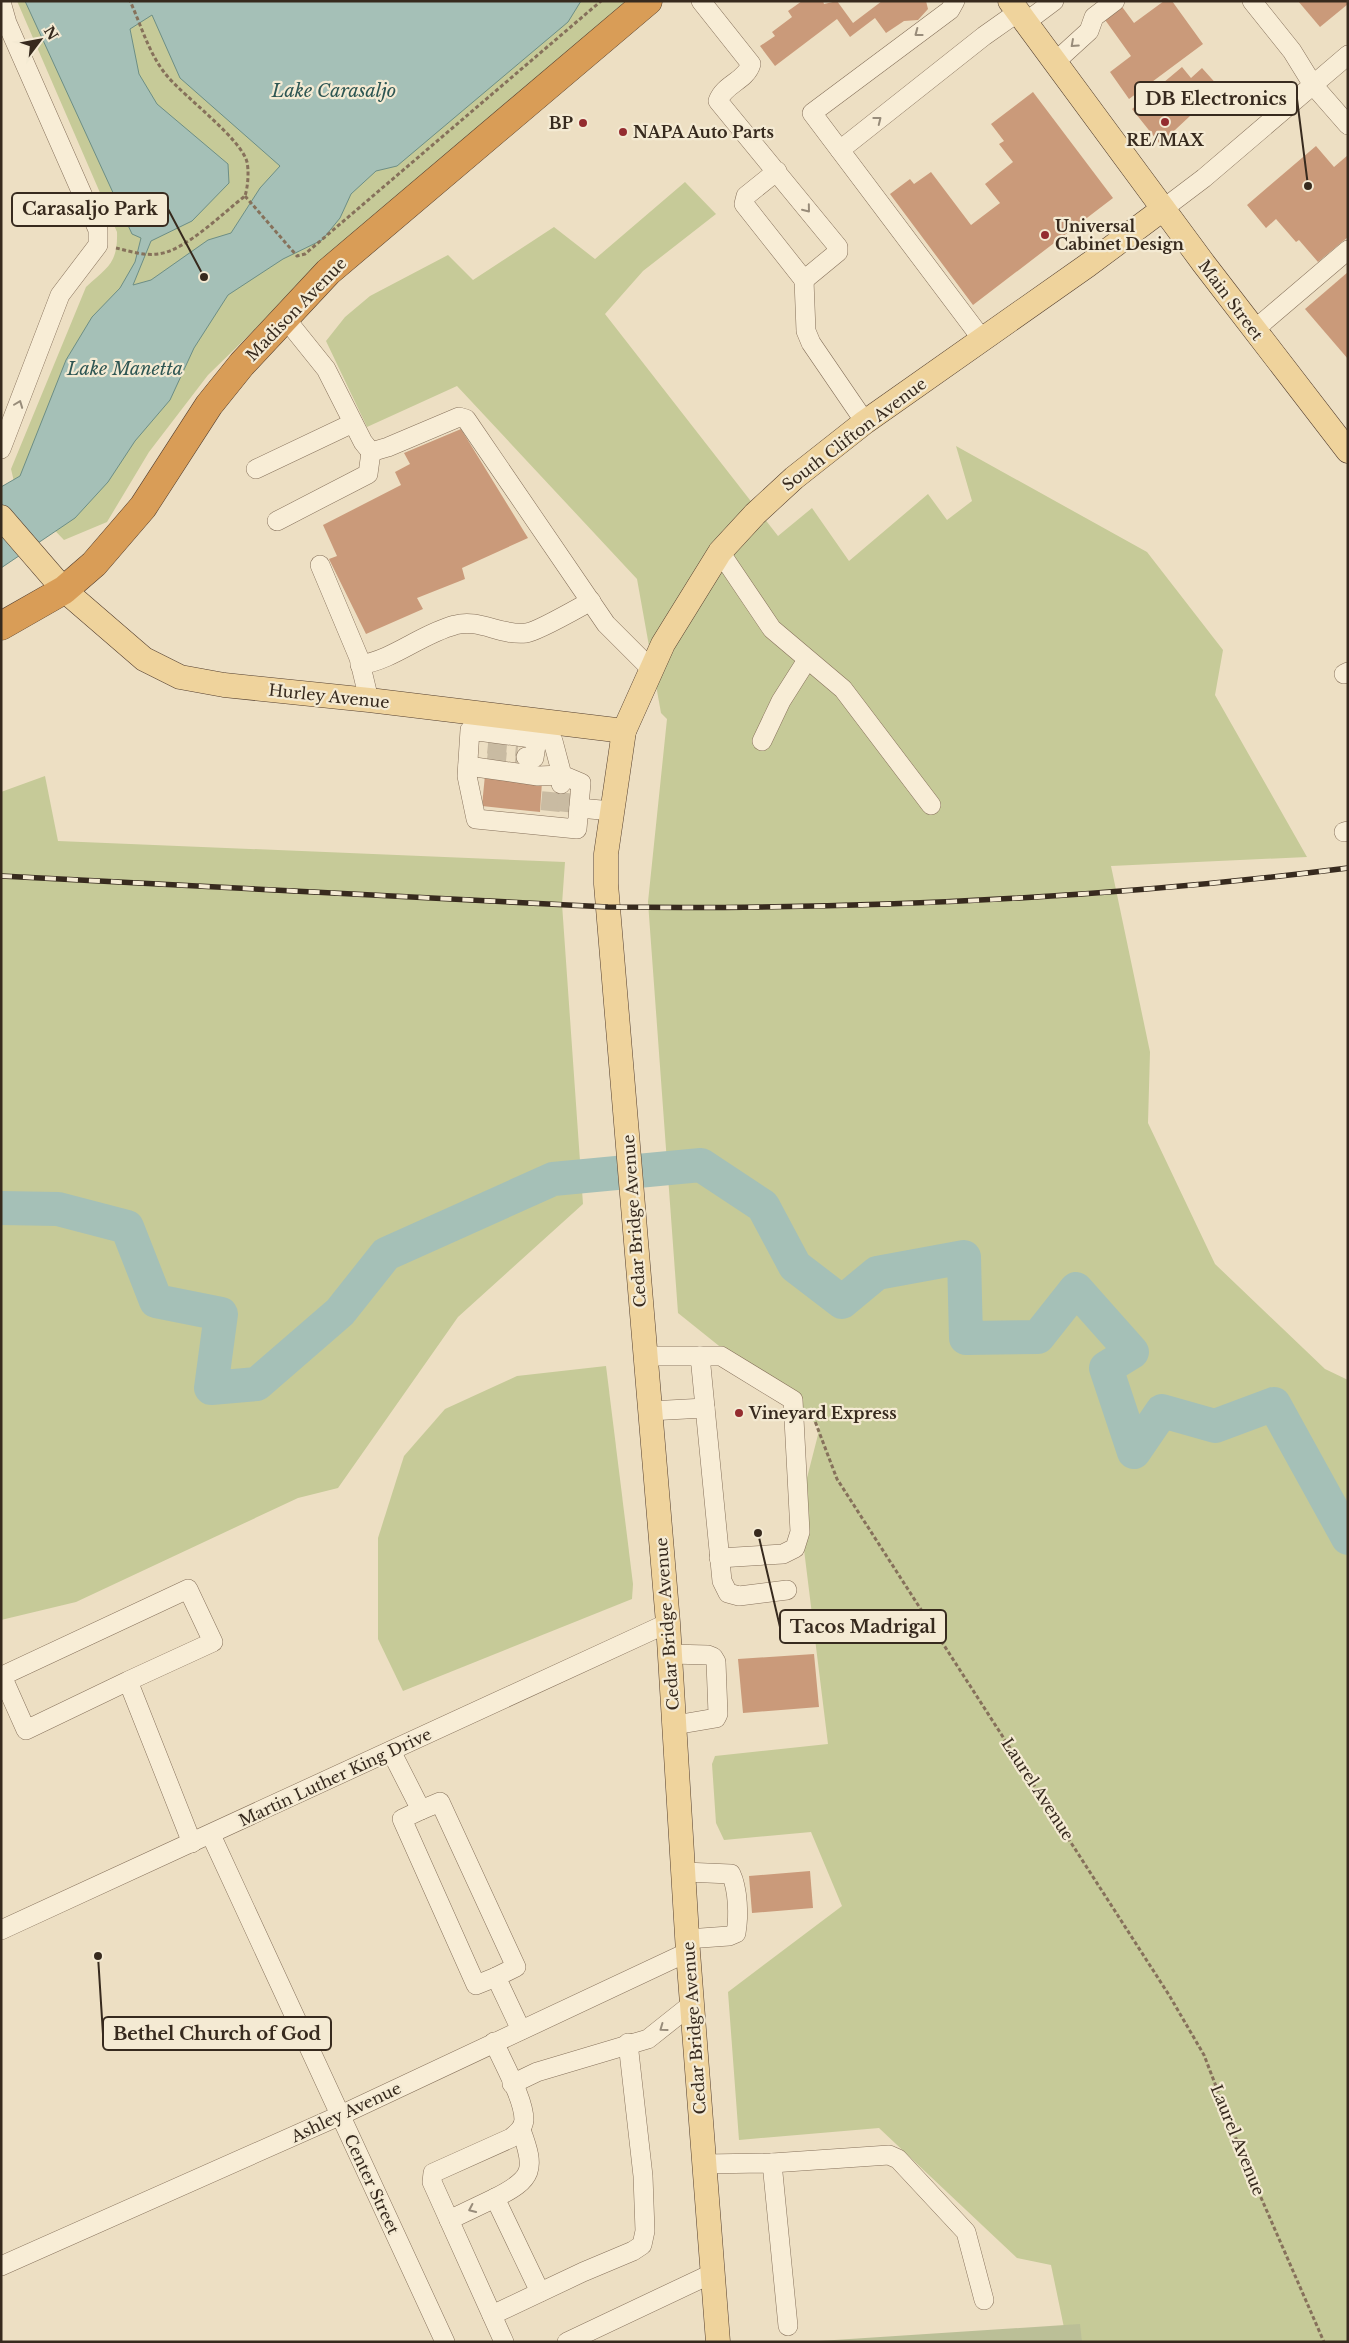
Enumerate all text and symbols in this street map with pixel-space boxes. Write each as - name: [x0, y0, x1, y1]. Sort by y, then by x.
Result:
- north arrow: [15, 15, 65, 65]
- text: N: [40, 23, 62, 43]
- one-way arrow: [914, 27, 924, 36]
- one-way arrow: [1071, 38, 1080, 47]
- water label: Lake Carasaljo: [271, 80, 396, 102]
- callout: DB Electronics: [1135, 82, 1297, 115]
- text: DB Electronics: [1145, 88, 1287, 110]
- place label: BP: [549, 113, 574, 133]
- marker: RE/MAX: [1159, 116, 1171, 128]
- marker: BP: [577, 117, 589, 129]
- one-way arrow: [872, 117, 882, 126]
- place label: NAPA Auto Parts: [633, 122, 774, 142]
- marker: NAPA Auto Parts: [617, 126, 629, 138]
- place label: RE/MAX: [1126, 130, 1204, 150]
- callout: Carasaljo Park: [12, 193, 168, 226]
- text: Carasaljo Park: [22, 198, 159, 220]
- one-way arrow: [802, 203, 810, 212]
- place label: Universal Cabinet Design: [1055, 216, 1184, 254]
- marker: Universal Cabinet Design: [1039, 229, 1051, 241]
- street label: Madison Avenue: [241, 253, 351, 365]
- street label: Main Street: [1194, 256, 1268, 344]
- water label: Lake Manetta: [66, 358, 183, 380]
- street label: South Clifton Avenue: [778, 373, 930, 495]
- one-way arrow: [13, 400, 23, 408]
- street label: Hurley Avenue: [267, 680, 391, 712]
- street label: Cedar Bridge Avenue: [618, 1134, 650, 1308]
- place label: Vineyard Express: [748, 1403, 897, 1423]
- marker: Vineyard Express: [733, 1407, 745, 1419]
- street label: Cedar Bridge Avenue: [651, 1537, 683, 1711]
- callout: Tacos Madrigal: [780, 1610, 946, 1643]
- text: Tacos Madrigal: [790, 1616, 937, 1638]
- street label: Martin Luther King Drive: [236, 1724, 434, 1830]
- street label: Laurel Avenue: [998, 1734, 1078, 1844]
- street label: Cedar Bridge Avenue: [678, 1941, 710, 2115]
- callout: Bethel Church of God: [103, 2017, 331, 2050]
- one-way arrow: [659, 2022, 669, 2031]
- text: Bethel Church of God: [113, 2023, 322, 2045]
- street label: Ashley Avenue: [287, 2078, 404, 2147]
- street label: Laurel Avenue: [1207, 2082, 1269, 2198]
- street label: Center Street: [340, 2131, 404, 2237]
- one-way arrow: [468, 2203, 477, 2213]

